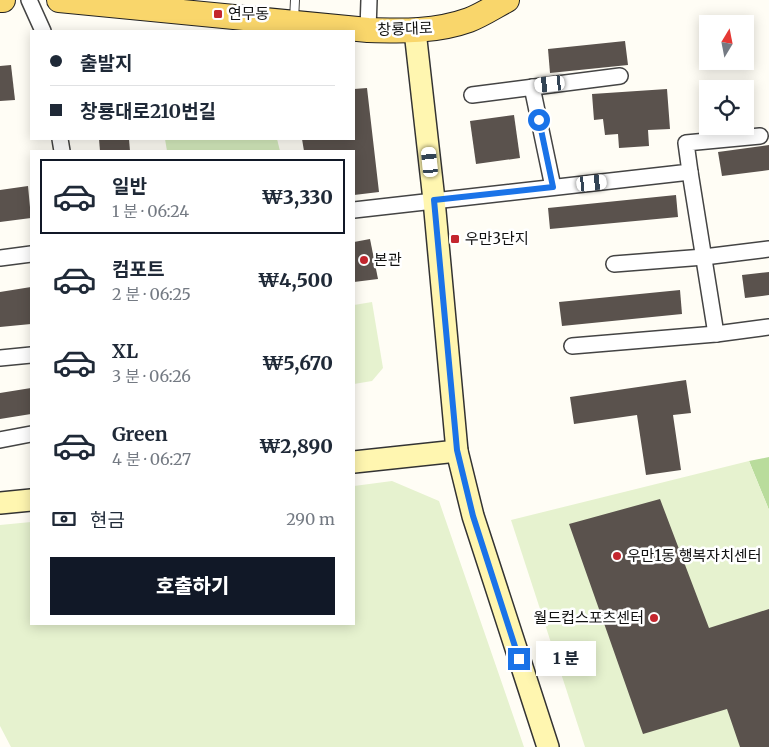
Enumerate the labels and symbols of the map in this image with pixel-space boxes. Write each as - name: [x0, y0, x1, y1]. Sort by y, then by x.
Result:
- place label: 연무동: [228, 4, 269, 23]
- marker: 연무동: [212, 8, 224, 20]
- north arrow: [699, 15, 754, 70]
- street label: 창룡대로: [377, 18, 433, 39]
- car: [534, 75, 565, 93]
- route start: [528, 109, 550, 131]
- car: [420, 146, 439, 178]
- car: [576, 174, 607, 192]
- place label: 우만3단지: [465, 229, 529, 248]
- marker: 우만3단지: [449, 233, 461, 245]
- place label: 본관: [374, 250, 402, 269]
- marker: 본관: [358, 254, 370, 266]
- place label: 우만1동 행복자치센터: [627, 546, 762, 565]
- marker: 우만1동 행복자치센터: [611, 550, 623, 562]
- place label: 월드컵스포츠센터: [534, 608, 644, 627]
- marker: 월드컵스포츠센터: [648, 612, 660, 624]
- callout: 1 분: [536, 642, 596, 676]
- route end: [508, 648, 530, 670]

